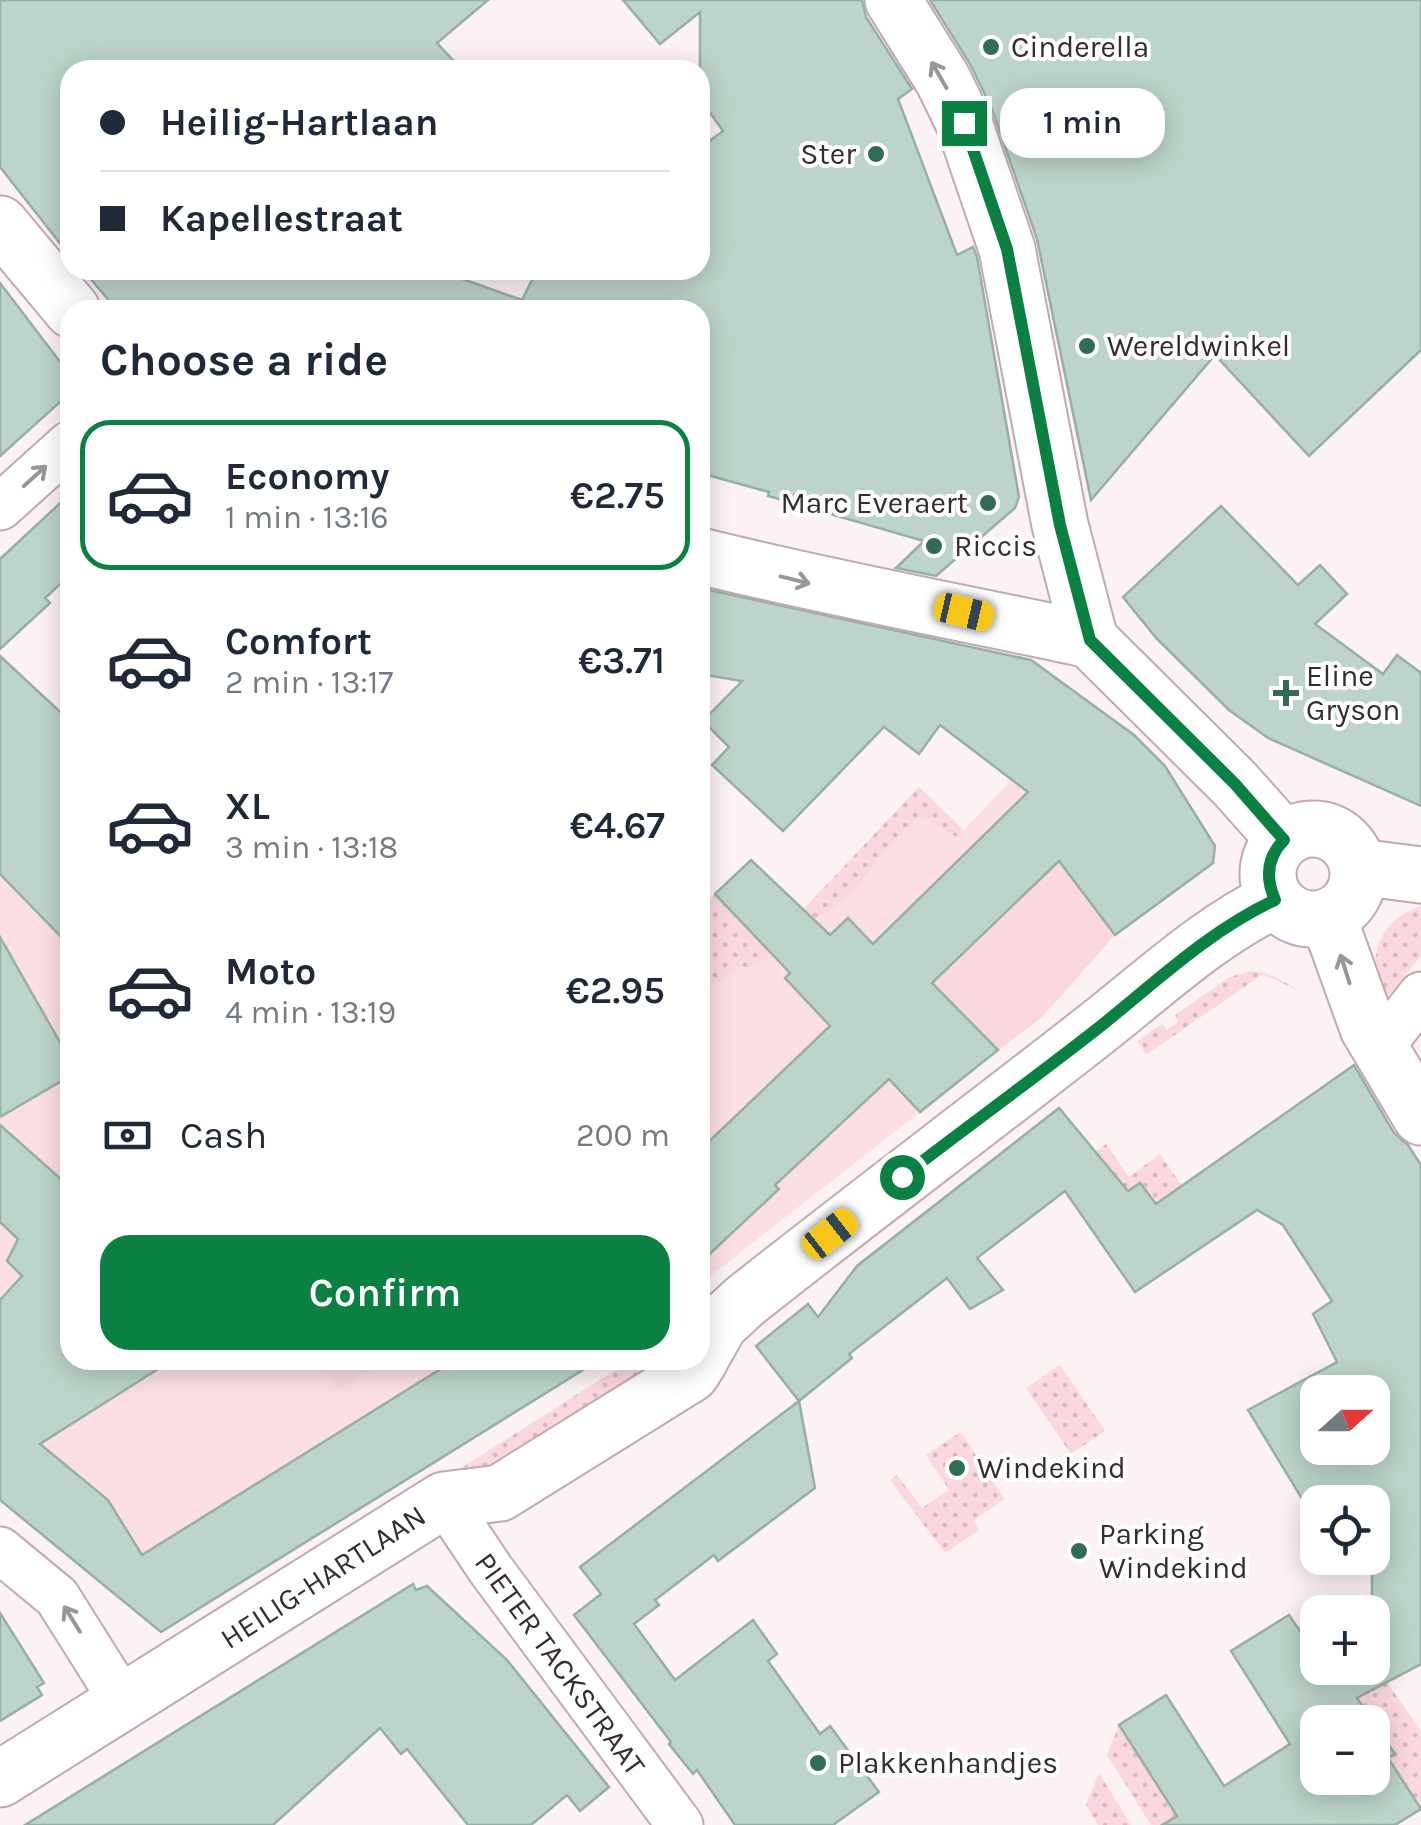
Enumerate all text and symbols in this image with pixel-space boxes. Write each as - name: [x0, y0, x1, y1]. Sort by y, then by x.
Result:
- place label: Cinderella: [1011, 29, 1149, 65]
- marker: Cinderella: [980, 36, 1002, 58]
- one-way arrow: [929, 61, 949, 90]
- callout: 1 min: [999, 88, 1164, 158]
- text: Heilig-Hartlaan: [160, 100, 438, 145]
- route end: [942, 101, 987, 146]
- text: 1 min: [1043, 104, 1122, 141]
- place label: Ster: [800, 136, 856, 172]
- marker: Ster: [865, 143, 887, 165]
- text: Kapellestraat: [160, 196, 403, 241]
- place label: Wereldwinkel: [1107, 328, 1290, 364]
- text: Choose a ride: [100, 334, 388, 386]
- marker: Wereldwinkel: [1076, 335, 1098, 357]
- icon: car: [105, 450, 195, 540]
- text: Economy: [225, 454, 389, 499]
- one-way arrow: [22, 464, 47, 487]
- text: €2.75: [570, 473, 665, 518]
- place label: Marc Everaert: [780, 485, 968, 521]
- marker: Marc Everaert: [977, 492, 999, 514]
- text: 1 min · 13:16: [225, 499, 389, 536]
- place label: Riccis: [954, 528, 1037, 564]
- marker: Riccis: [923, 535, 945, 557]
- one-way arrow: [778, 571, 810, 590]
- car: [931, 591, 997, 633]
- icon: car: [105, 615, 195, 705]
- text: Comfort: [225, 619, 372, 664]
- text: €3.71: [578, 638, 665, 683]
- place label: Eline Gryson: [1306, 658, 1400, 728]
- text: 2 min · 13:17: [225, 664, 393, 701]
- marker: Eline Gryson: [1275, 682, 1297, 704]
- icon: car: [105, 780, 195, 870]
- text: XL: [225, 784, 270, 829]
- text: €4.67: [570, 803, 665, 848]
- text: 3 min · 13:18: [225, 829, 398, 866]
- icon: car: [105, 945, 195, 1035]
- text: Moto: [225, 949, 316, 994]
- one-way arrow: [1334, 953, 1352, 985]
- text: €2.95: [566, 968, 665, 1013]
- text: 4 min · 13:19: [225, 994, 396, 1031]
- icon: cash: [100, 1108, 155, 1163]
- text: Cash: [180, 1113, 267, 1158]
- text: 200 m: [576, 1117, 670, 1154]
- route start: [880, 1155, 925, 1200]
- car: [797, 1204, 863, 1264]
- button: Confirm: [100, 1235, 670, 1350]
- north arrow: [1300, 1375, 1390, 1465]
- map controls: [1300, 1375, 1390, 1795]
- place label: Windekind: [977, 1450, 1126, 1486]
- marker: Windekind: [946, 1457, 968, 1479]
- button: locate: [1300, 1485, 1390, 1575]
- street label: HEILIG-HARTLAAN: [214, 1497, 432, 1657]
- place label: Parking Windekind: [1099, 1516, 1248, 1586]
- marker: Parking Windekind: [1068, 1540, 1090, 1562]
- street label: PIETER TACKSTRAAT: [467, 1546, 653, 1782]
- button: +: [1300, 1595, 1390, 1685]
- one-way arrow: [62, 1605, 82, 1634]
- button: −: [1300, 1705, 1390, 1795]
- place label: Plakkenhandjes: [838, 1745, 1058, 1781]
- marker: Plakkenhandjes: [807, 1752, 829, 1774]

